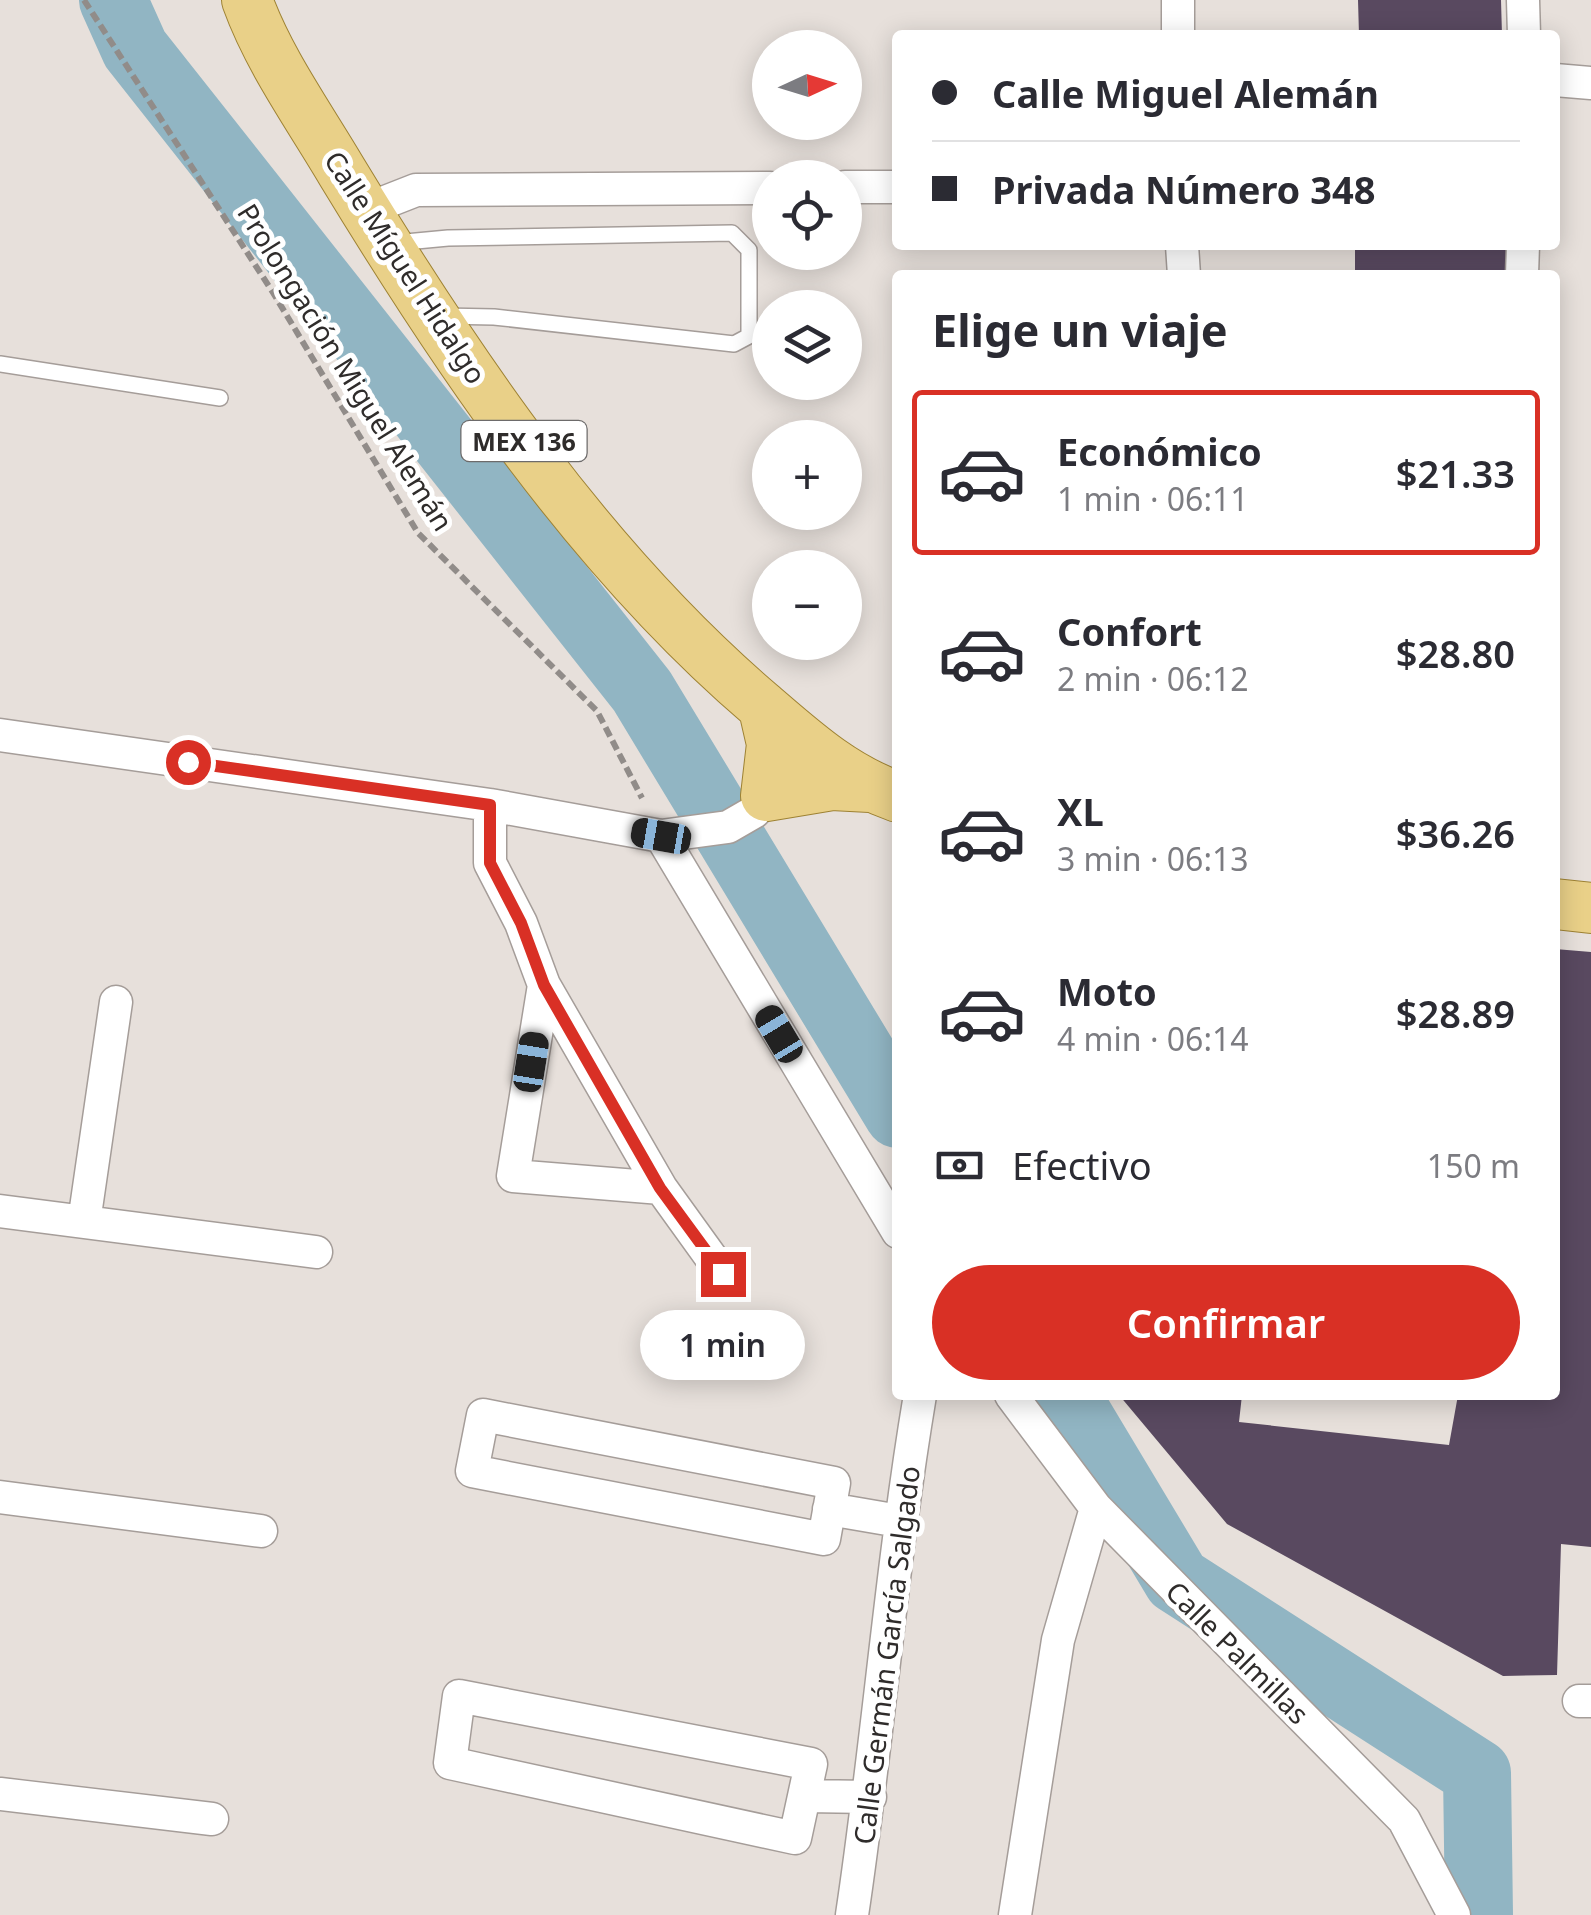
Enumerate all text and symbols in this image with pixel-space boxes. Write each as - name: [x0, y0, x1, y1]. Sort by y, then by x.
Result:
- north arrow: [752, 30, 862, 140]
- map controls: [752, 30, 862, 660]
- text: Calle Miguel Alemán: [992, 67, 1379, 119]
- street label: Calle Míguel Hidalgo: [316, 143, 496, 391]
- button: locate: [752, 160, 862, 270]
- text: Privada Número 348: [992, 163, 1375, 215]
- street label: Prolongación Miguel Alemán: [229, 196, 463, 538]
- button: layers: [752, 290, 862, 400]
- text: Elige un viaje: [932, 299, 1228, 360]
- button: +: [752, 420, 862, 530]
- road number: MEX 136: [462, 421, 586, 461]
- text: Económico: [1057, 425, 1262, 477]
- icon: car: [937, 428, 1027, 518]
- text: $21.33: [1396, 447, 1515, 499]
- text: 1 min · 06:11: [1057, 477, 1249, 520]
- button: −: [752, 550, 862, 660]
- text: Confort: [1057, 605, 1202, 657]
- icon: car: [937, 608, 1027, 698]
- text: $28.80: [1396, 627, 1515, 679]
- text: 2 min · 06:12: [1057, 657, 1249, 700]
- route start: [166, 740, 211, 785]
- text: XL: [1057, 785, 1104, 837]
- icon: car: [937, 788, 1027, 878]
- text: $36.26: [1396, 807, 1515, 859]
- car: [629, 816, 693, 856]
- text: 3 min · 06:13: [1057, 837, 1249, 880]
- text: Moto: [1057, 965, 1157, 1017]
- icon: car: [937, 968, 1027, 1058]
- text: $28.89: [1396, 987, 1515, 1039]
- car: [751, 1001, 807, 1067]
- text: 4 min · 06:14: [1057, 1017, 1249, 1060]
- car: [511, 1030, 551, 1094]
- icon: cash: [932, 1138, 987, 1193]
- text: Efectivo: [1012, 1139, 1152, 1191]
- text: 150 m: [1427, 1144, 1520, 1187]
- route end: [701, 1252, 746, 1297]
- button: Confirmar: [932, 1265, 1520, 1380]
- callout: 1 min: [640, 1309, 806, 1379]
- text: 1 min: [679, 1323, 766, 1366]
- street label: Calle Germán García Salgado: [844, 1463, 928, 1847]
- street label: Calle Palmillas: [1158, 1572, 1318, 1732]

